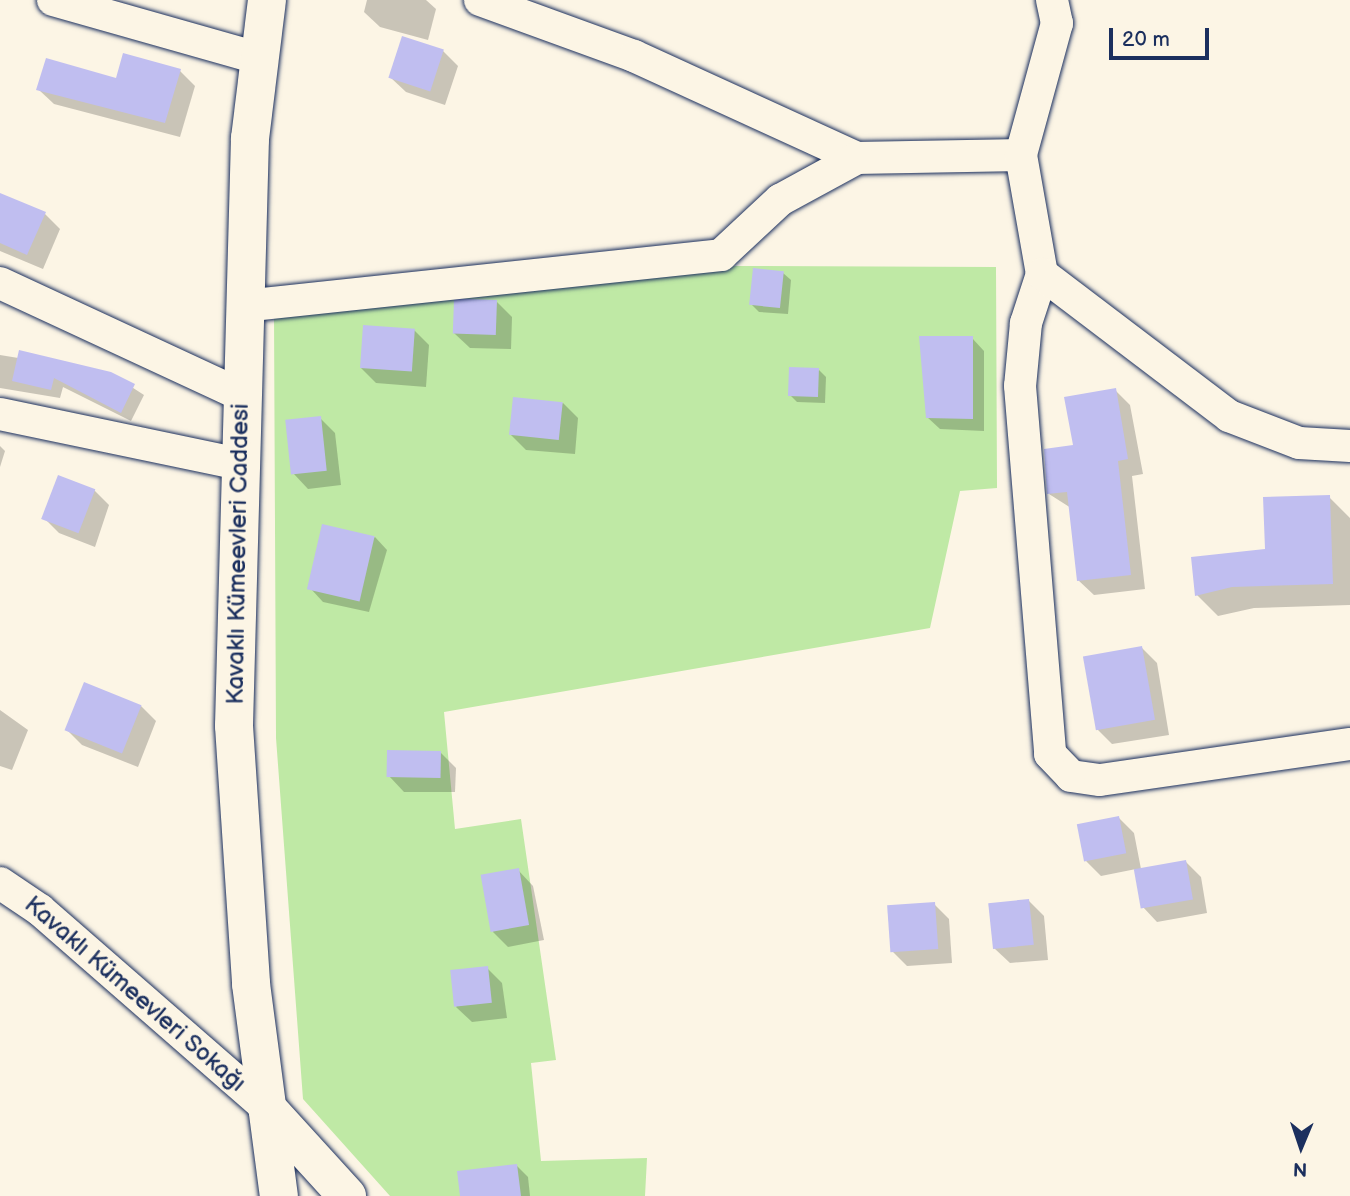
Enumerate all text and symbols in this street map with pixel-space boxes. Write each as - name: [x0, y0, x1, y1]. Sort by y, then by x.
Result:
- scale bar: [1112, 14, 1212, 58]
- text: 20 m: [1122, 27, 1170, 52]
- street label: Kavaklı Kümeevleri Caddesi: [221, 403, 255, 705]
- street label: Kavaklı Kümeevleri Sokağı: [18, 890, 252, 1098]
- north arrow: [1266, 1112, 1336, 1182]
- text: N: [1293, 1157, 1308, 1180]

